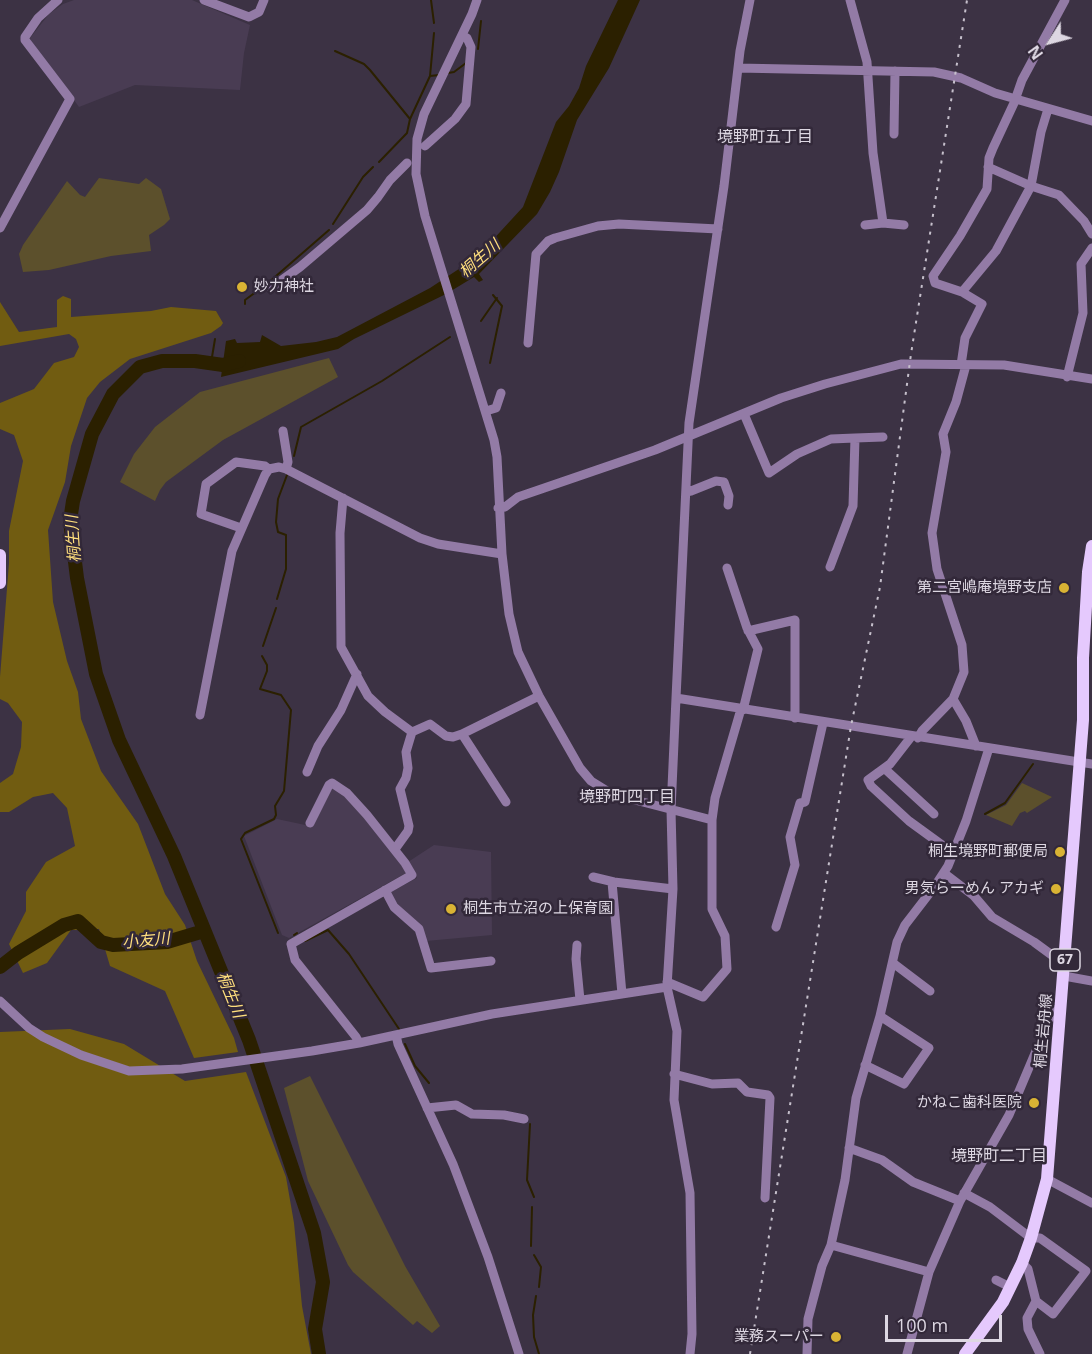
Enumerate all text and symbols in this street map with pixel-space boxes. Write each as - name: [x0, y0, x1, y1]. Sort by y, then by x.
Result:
- north arrow: [1020, 12, 1080, 72]
- text: N: [1023, 41, 1048, 64]
- district label: 境野町五丁目: [717, 127, 813, 147]
- water label: 桐生川: [456, 236, 504, 282]
- place label: 妙力神社: [254, 278, 314, 296]
- marker: 妙力神社: [235, 280, 249, 294]
- water label: 桐生川: [63, 514, 85, 564]
- place label: 第二宮嶋庵境野支店: [917, 579, 1052, 597]
- marker: 第二宮嶋庵境野支店: [1057, 581, 1071, 595]
- district label: 境野町四丁目: [579, 787, 675, 807]
- place label: 桐生境野町郵便局: [928, 843, 1048, 861]
- marker: 桐生境野町郵便局: [1053, 845, 1067, 859]
- place label: 男気らーめん アカギ: [905, 880, 1044, 898]
- marker: 男気らーめん アカギ: [1049, 882, 1063, 896]
- place label: 桐生市立沼の上保育園: [463, 900, 613, 918]
- marker: 桐生市立沼の上保育園: [444, 902, 458, 916]
- water label: 小友川: [121, 929, 171, 953]
- road number: 67: [1050, 949, 1080, 971]
- water label: 桐生川: [212, 969, 248, 1021]
- street label: 桐生岩舟線: [1032, 993, 1056, 1069]
- place label: かねこ歯科医院: [917, 1094, 1022, 1112]
- marker: かねこ歯科医院: [1027, 1096, 1041, 1110]
- district label: 境野町二丁目: [951, 1146, 1047, 1166]
- scale bar: [888, 1303, 1005, 1341]
- text: 100 m: [896, 1313, 948, 1337]
- place label: 業務スーパー: [734, 1328, 824, 1346]
- marker: 業務スーパー: [829, 1330, 843, 1344]

